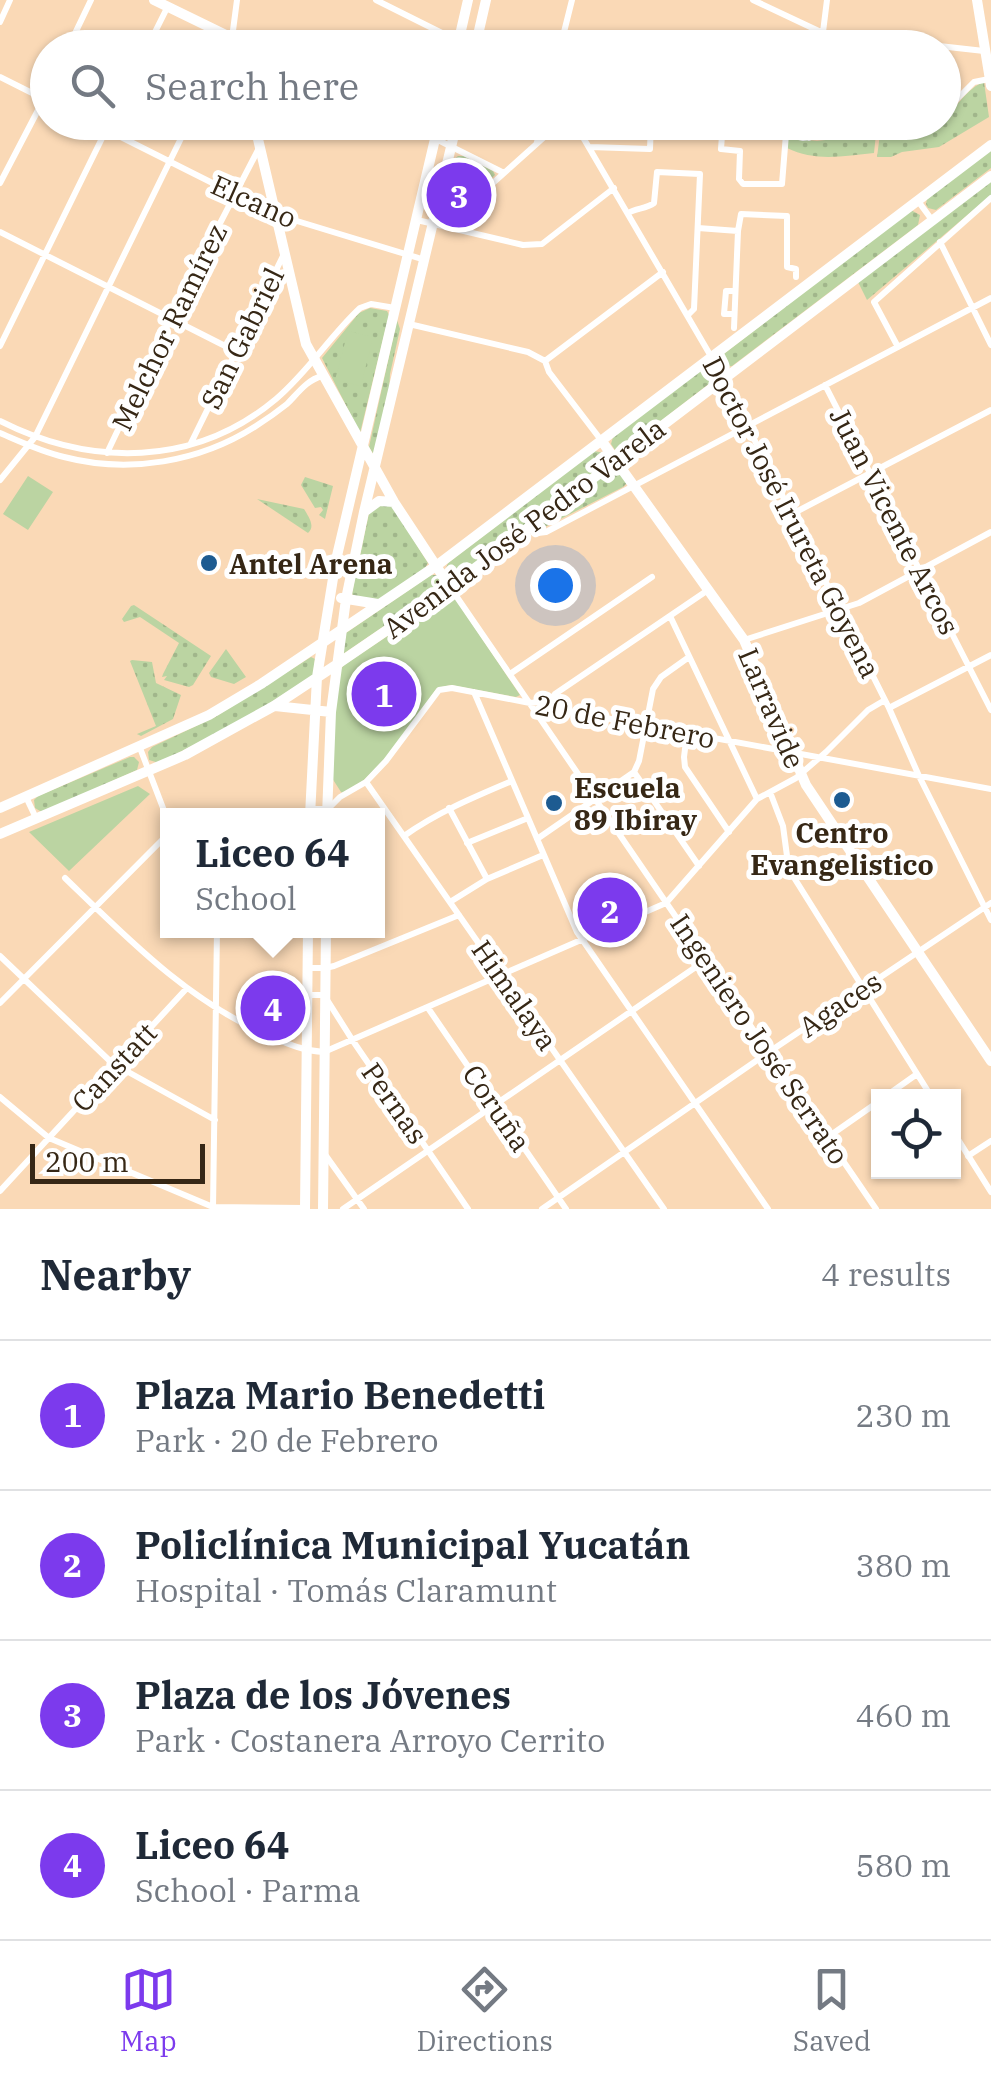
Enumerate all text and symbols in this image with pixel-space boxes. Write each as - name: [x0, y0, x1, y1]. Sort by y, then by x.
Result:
- search box: [30, 30, 961, 140]
- icon: search: [65, 58, 120, 113]
- text: Search here: [145, 61, 359, 110]
- pin: 3: [426, 158, 492, 232]
- street label: Elcano: [206, 166, 302, 236]
- street label: Melchor Ramírez: [103, 218, 235, 436]
- street label: San Gabriel: [192, 261, 292, 415]
- street label: Doctor José Irureta Goyena: [695, 350, 889, 684]
- street label: Juan Vicente Arcos: [822, 401, 968, 641]
- street label: Avenida José Pedro Varela: [375, 410, 673, 646]
- place label: Antel Arena: [229, 545, 393, 582]
- marker: Antel Arena: [198, 552, 220, 574]
- your location: [530, 560, 581, 611]
- street label: Larravide: [730, 642, 814, 774]
- pin: 1: [352, 656, 416, 732]
- street label: 20 de Febrero: [532, 685, 718, 757]
- place label: Escuela 89 Ibiray: [574, 769, 697, 838]
- marker: Centro Evangelistico: [831, 789, 853, 811]
- marker: Escuela 89 Ibiray: [543, 792, 565, 814]
- popup: [160, 808, 385, 938]
- place label: Centro Evangelistico: [750, 814, 934, 883]
- text: Liceo 64: [195, 828, 350, 877]
- pin: 2: [578, 872, 642, 948]
- text: School: [195, 877, 297, 919]
- street label: Ingeniero José Serrato: [662, 907, 858, 1171]
- street label: Himalaya: [464, 933, 566, 1057]
- street label: Agaces: [791, 963, 889, 1045]
- pin: 4: [240, 970, 306, 1046]
- street label: Canstatt: [63, 1014, 165, 1119]
- street label: Pernas: [354, 1055, 436, 1151]
- street label: Coruña: [454, 1057, 540, 1159]
- map controls: [871, 1089, 961, 1179]
- button: locate: [871, 1089, 961, 1179]
- scale bar: [30, 1139, 205, 1184]
- text: 200 m: [45, 1143, 129, 1180]
- text: Nearby: [40, 1247, 191, 1302]
- text: 4 results: [821, 1253, 951, 1295]
- text: Plaza Mario Benedetti: [135, 1370, 545, 1419]
- text: 1: [63, 1394, 82, 1436]
- text: 230 m: [855, 1394, 951, 1436]
- text: Park · 20 de Febrero: [135, 1419, 439, 1461]
- text: Policlínica Municipal Yucatán: [135, 1520, 690, 1569]
- text: 2: [63, 1544, 82, 1586]
- text: 380 m: [855, 1544, 951, 1586]
- text: Hospital · Tomás Claramunt: [135, 1569, 557, 1611]
- text: Plaza de los Jóvenes: [135, 1670, 511, 1719]
- text: 3: [63, 1694, 82, 1736]
- text: 460 m: [855, 1694, 951, 1736]
- text: Park · Costanera Arroyo Cerrito: [135, 1719, 605, 1761]
- text: Liceo 64: [135, 1820, 289, 1869]
- text: 4: [63, 1844, 82, 1886]
- text: 580 m: [855, 1844, 951, 1886]
- text: School · Parma: [135, 1869, 361, 1911]
- tab: Map: [120, 1962, 177, 2059]
- tab: Directions: [416, 1962, 553, 2059]
- tab: Saved: [793, 1962, 871, 2059]

